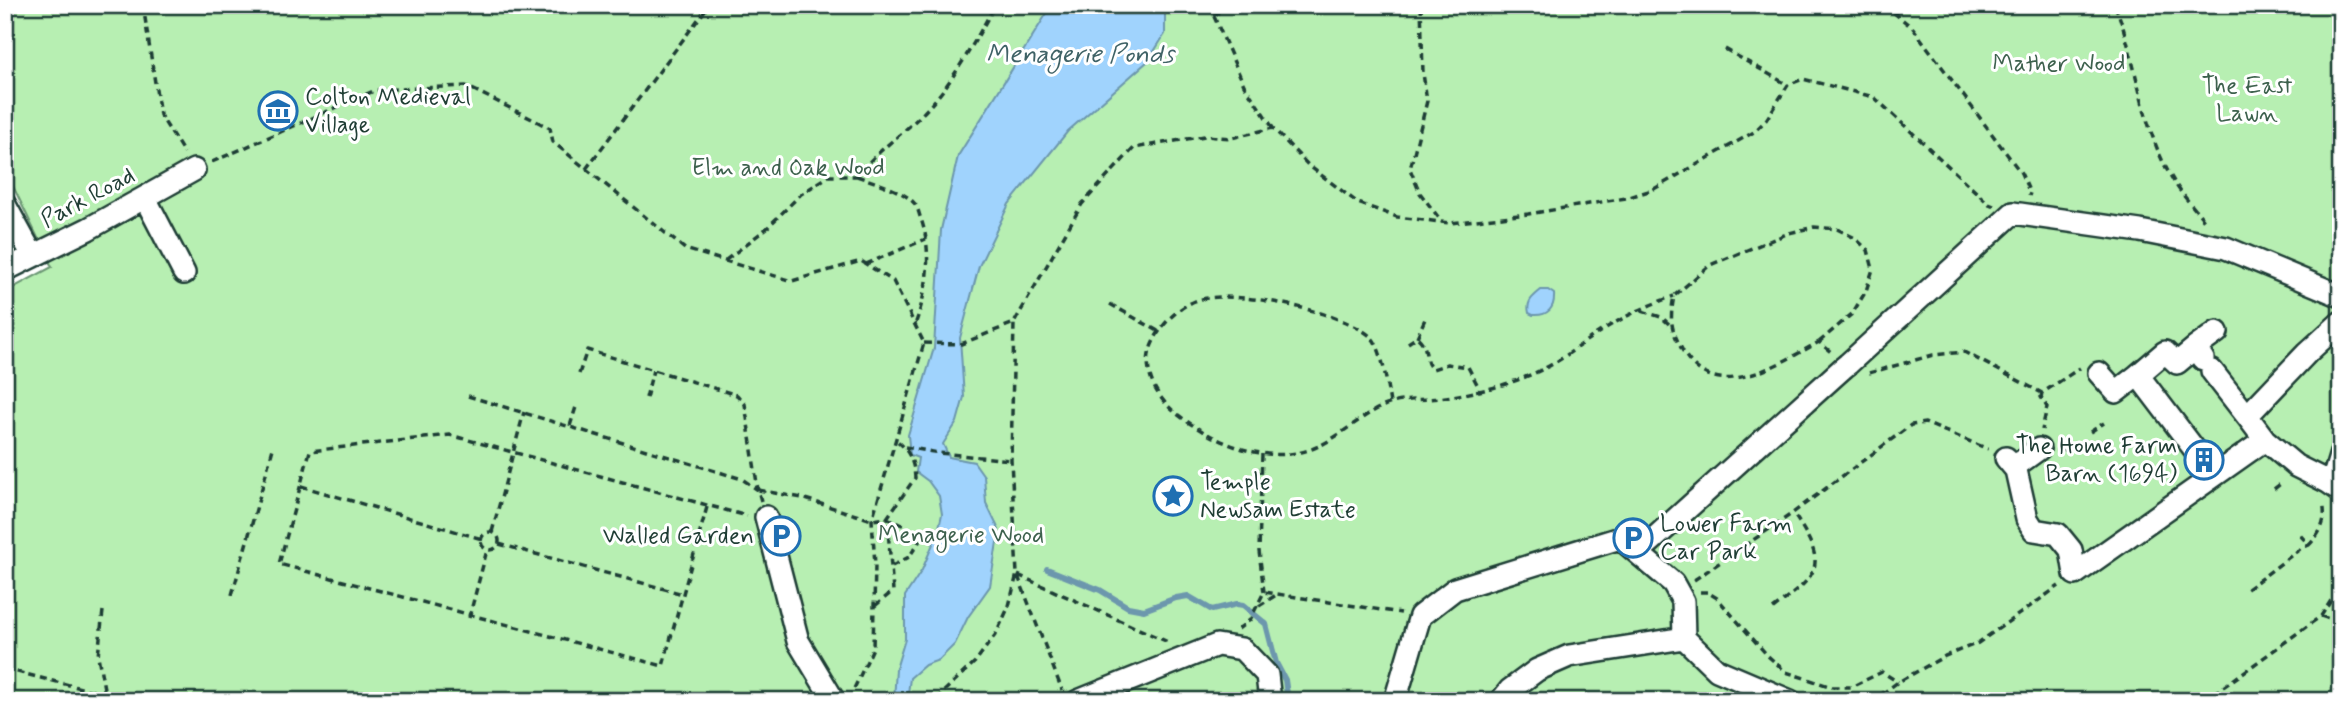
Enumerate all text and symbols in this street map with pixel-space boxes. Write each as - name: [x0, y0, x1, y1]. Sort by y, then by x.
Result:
- water label: Menagerie Ponds: [986, 38, 1176, 74]
- park label: Mather Wood: [1993, 49, 2125, 80]
- park label: The East Lawn: [2202, 71, 2293, 130]
- place label: Colton Medieval Village: [305, 82, 471, 141]
- museum icon: Colton Medieval Village: [257, 90, 299, 132]
- park label: Elm and Oak Wood: [691, 153, 885, 184]
- street label: Park Road: [36, 160, 140, 236]
- place label: The Home Farm Barn (1694): [2016, 431, 2177, 490]
- building icon: The Home Farm Barn (1694): [2183, 439, 2225, 481]
- place label: Temple Newsam Estate: [1200, 467, 1356, 526]
- place icon: Temple Newsam Estate: [1152, 475, 1194, 517]
- place label: Lower Farm Car Park: [1660, 509, 1792, 568]
- parking icon: Walled Garden: [760, 515, 802, 557]
- parking icon: Lower Farm Car Park: [1612, 517, 1654, 559]
- park label: Menagerie Wood: [878, 520, 1044, 553]
- place label: Walled Garden: [603, 521, 754, 552]

